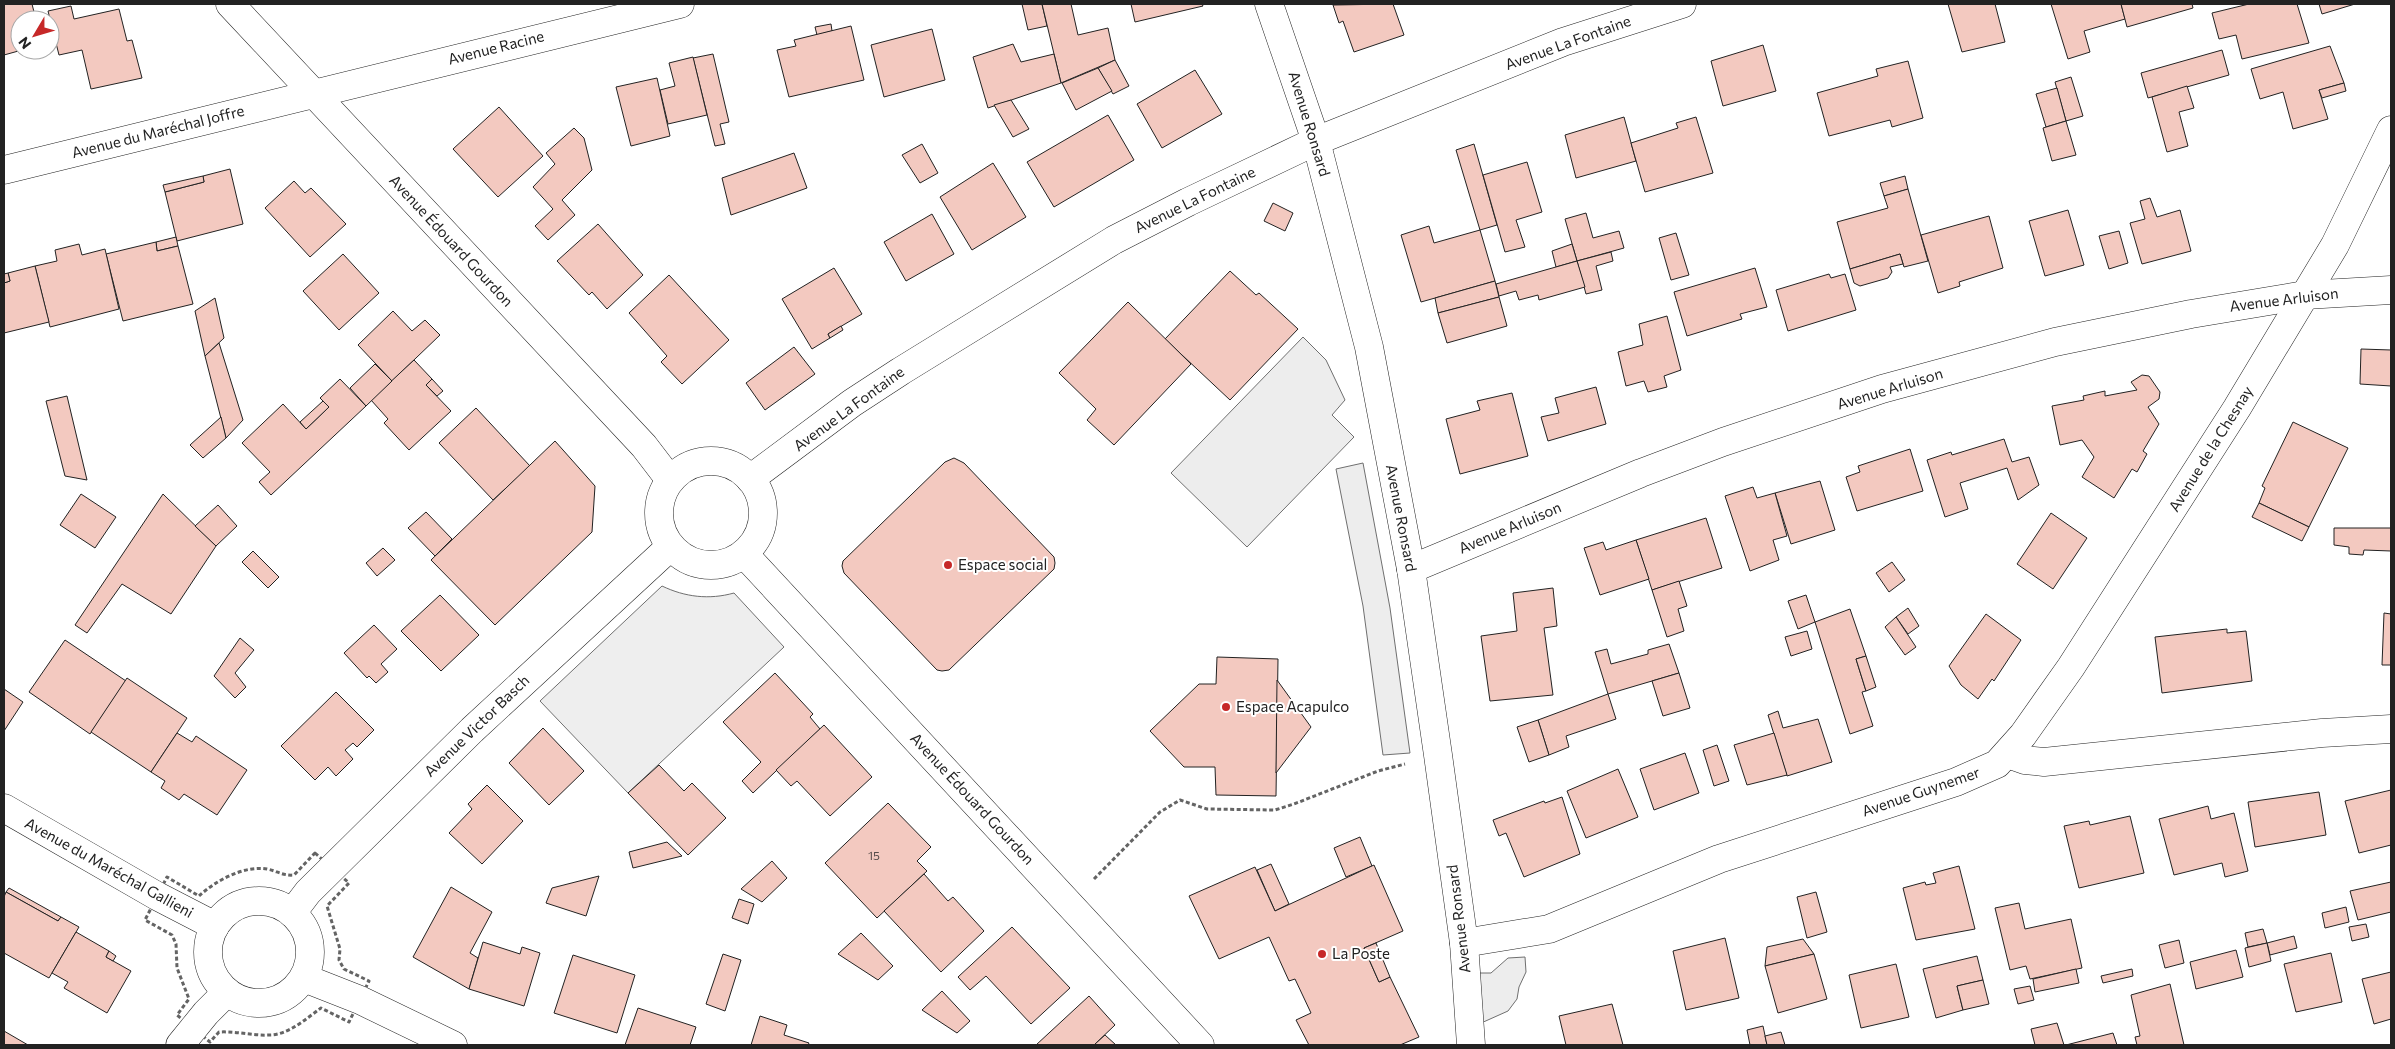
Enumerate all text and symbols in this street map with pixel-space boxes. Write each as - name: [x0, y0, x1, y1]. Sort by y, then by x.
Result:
- north arrow: [10, 10, 60, 60]
- street label: Avenue La Fontaine: [1502, 11, 1633, 73]
- street label: Avenue Racine: [446, 26, 546, 68]
- text: N: [14, 34, 34, 53]
- street label: Avenue Ronsard: [1285, 69, 1335, 178]
- street label: Avenue du Maréchal Joffre: [70, 101, 246, 161]
- street label: Avenue La Fontaine: [1131, 162, 1258, 236]
- street label: Avenue Édouard Gourdon: [386, 170, 518, 310]
- street label: Avenue Arluison: [2228, 283, 2339, 315]
- street label: Avenue La Fontaine: [790, 362, 907, 454]
- street label: Avenue Arluison: [1835, 363, 1945, 413]
- street label: Avenue de la Chesnay: [2164, 382, 2256, 515]
- street label: Avenue Ronsard: [1383, 463, 1421, 573]
- street label: Avenue Arluison: [1456, 497, 1564, 557]
- place label: Espace social: [958, 555, 1047, 573]
- marker: Espace social: [942, 559, 954, 571]
- street label: Avenue Victor Basch: [420, 671, 532, 780]
- place label: Espace Acapulco: [1236, 697, 1349, 715]
- marker: Espace Acapulco: [1220, 701, 1232, 713]
- street label: Avenue Édouard Gourdon: [907, 728, 1039, 868]
- street label: Avenue Guynemer: [1859, 762, 1982, 820]
- street label: Avenue du Maréchal Gallieni: [22, 813, 197, 921]
- house number: 15: [868, 848, 880, 862]
- street label: Avenue Ronsard: [1442, 864, 1474, 974]
- place label: La Poste: [1332, 944, 1390, 962]
- marker: La Poste: [1316, 948, 1328, 960]

